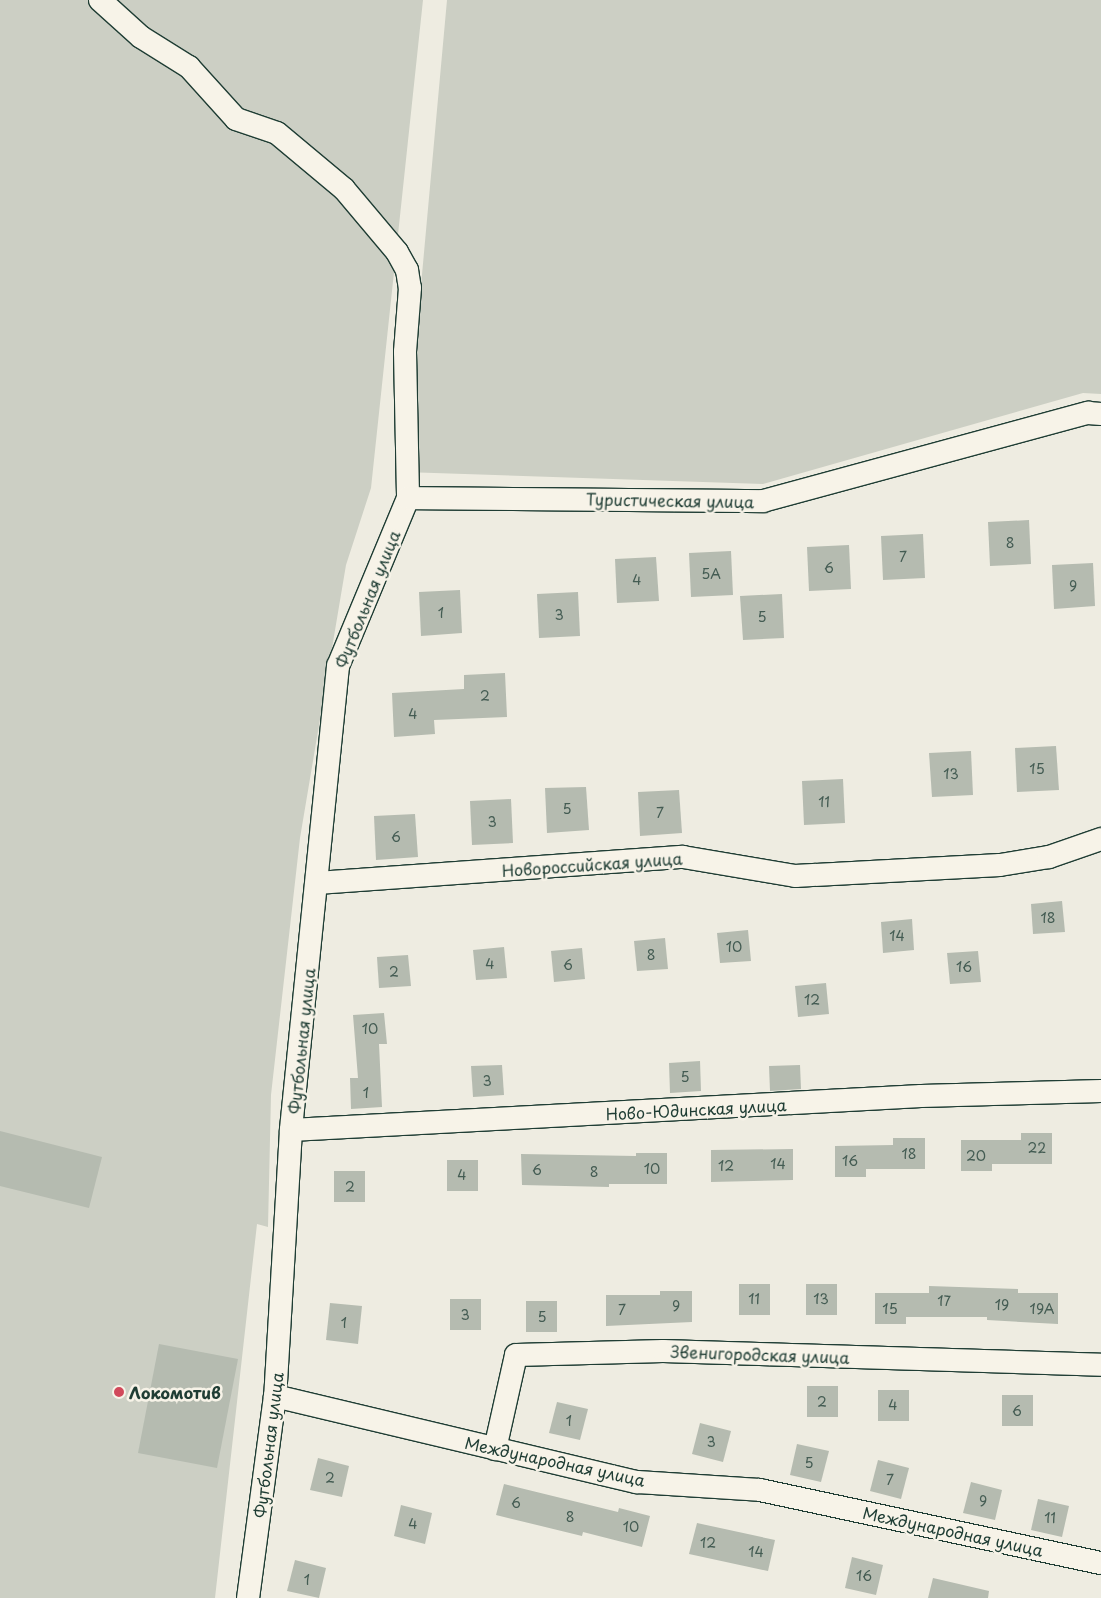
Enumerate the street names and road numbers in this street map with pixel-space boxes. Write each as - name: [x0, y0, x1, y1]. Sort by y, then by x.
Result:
- street label: Туристическая улица: [585, 489, 755, 511]
- street label: Футбольная улица: [331, 527, 403, 671]
- street label: Новороссийская улица: [501, 848, 683, 880]
- street label: Футбольная улица: [284, 967, 318, 1115]
- street label: Ново-Юдинская улица: [605, 1095, 787, 1123]
- street label: Звенигородская улица: [670, 1341, 850, 1367]
- street label: Футбольная улица: [249, 1371, 287, 1519]
- street label: Международная улица: [463, 1432, 647, 1490]
- street label: Международная улица: [861, 1502, 1045, 1560]

